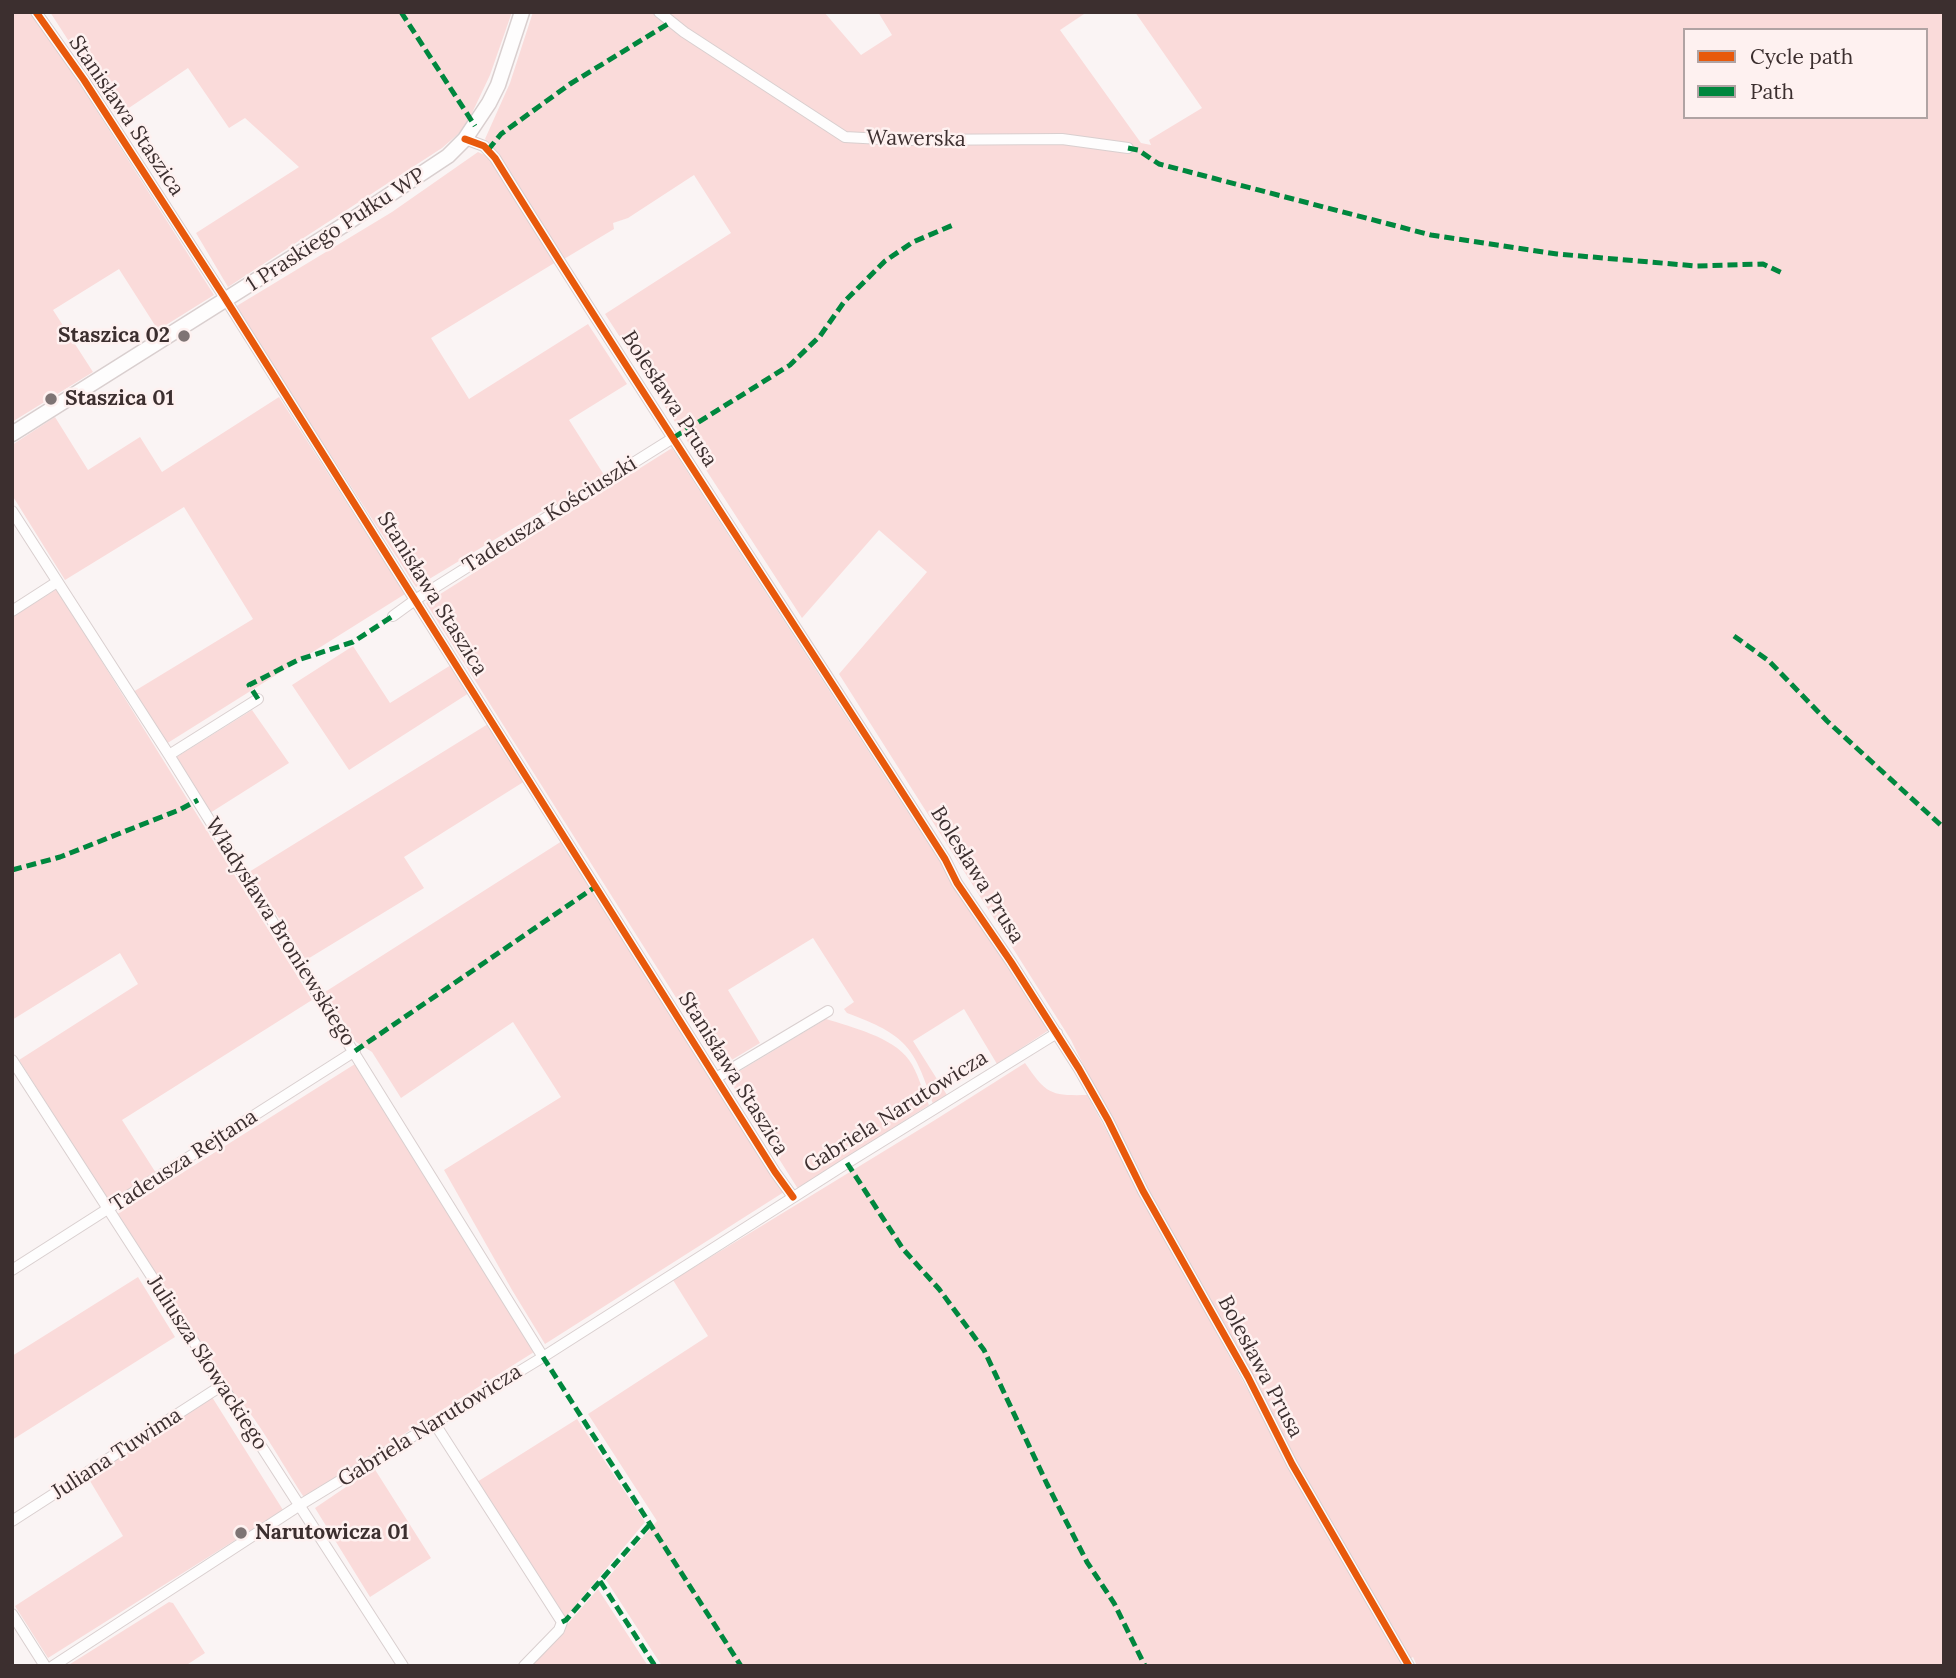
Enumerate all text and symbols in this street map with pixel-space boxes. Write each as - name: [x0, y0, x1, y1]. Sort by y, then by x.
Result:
- legend: [1683, 28, 1928, 119]
- street label: Stanisława Staszica: [63, 31, 189, 201]
- text: Cycle path: [1750, 43, 1853, 70]
- text: Path: [1750, 78, 1794, 105]
- street label: Wawerska: [866, 126, 966, 152]
- street label: 1 Praskiego Pułku WP: [242, 163, 430, 297]
- place label: Staszica 02: [58, 323, 170, 349]
- street label: Bolesława Prusa: [616, 326, 722, 472]
- marker: Staszica 02: [176, 328, 192, 344]
- place label: Staszica 01: [65, 386, 174, 412]
- marker: Staszica 01: [43, 391, 59, 407]
- street label: Tadeusza Kościuszki: [458, 451, 642, 579]
- street label: Stanisława Staszica: [371, 508, 493, 680]
- street label: Bolesława Prusa: [925, 802, 1029, 948]
- street label: Władysława Broniewskiego: [199, 813, 361, 1051]
- street label: Stanisława Staszica: [672, 988, 794, 1160]
- street label: Gabriela Narutowicza: [800, 1045, 992, 1179]
- street label: Tadeusza Rejtana: [106, 1104, 262, 1218]
- street label: Juliusza Słowackiego: [141, 1271, 273, 1455]
- street label: Bolesława Prusa: [1212, 1292, 1308, 1442]
- street label: Gabriela Narutowicza: [334, 1359, 526, 1493]
- street label: Juliana Tuwima: [47, 1403, 187, 1505]
- place label: Narutowicza 01: [255, 1520, 409, 1546]
- marker: Narutowicza 01: [233, 1525, 249, 1541]

